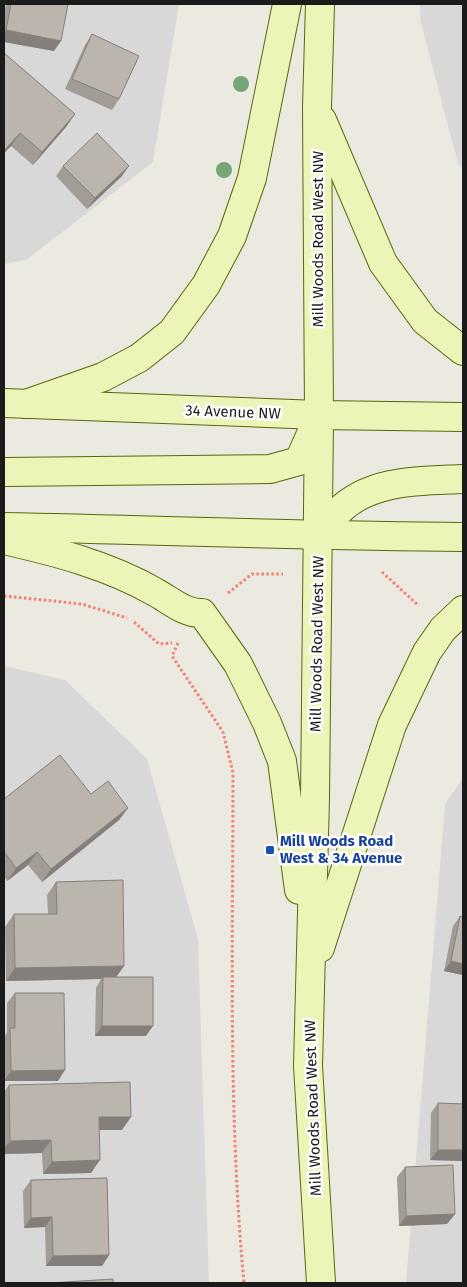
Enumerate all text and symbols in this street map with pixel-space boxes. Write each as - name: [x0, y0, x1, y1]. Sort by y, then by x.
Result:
- street label: Mill Woods Road West NW: [309, 150, 327, 327]
- street label: 34 Avenue NW: [185, 401, 282, 423]
- street label: Mill Woods Road West NW: [306, 555, 328, 732]
- place label: Mill Woods Road West & 34 Avenue: [280, 832, 402, 867]
- marker: Mill Woods Road West & 34 Avenue: [264, 844, 276, 856]
- street label: Mill Woods Road West NW: [301, 1019, 325, 1196]

